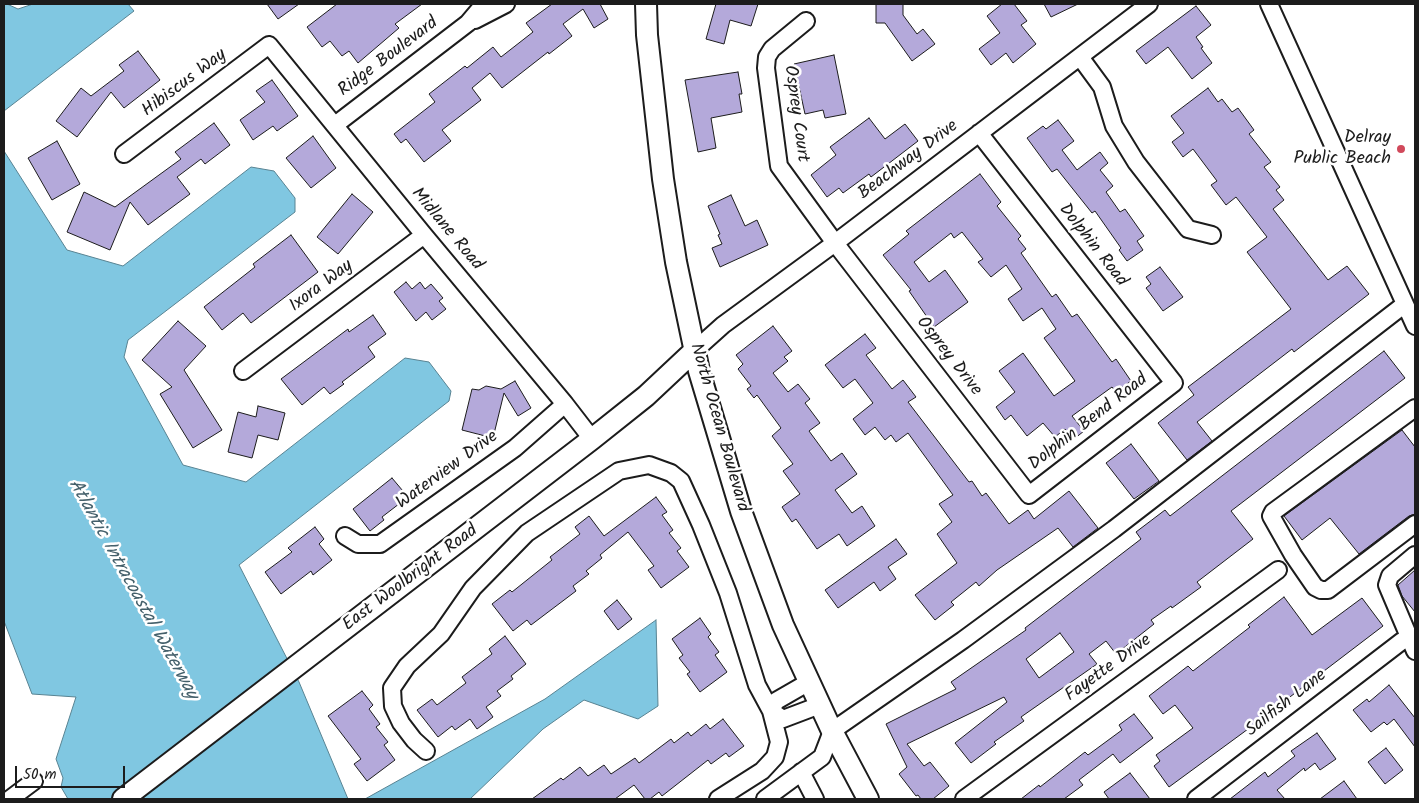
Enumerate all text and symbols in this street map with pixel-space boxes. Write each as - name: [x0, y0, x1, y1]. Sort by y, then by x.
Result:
- street label: Ridge Boulevard: [335, 13, 443, 103]
- street label: Hibiscus Way: [138, 45, 232, 123]
- street label: Osprey Court: [778, 64, 812, 164]
- street label: Beachway Drive: [855, 116, 963, 206]
- place label: Delray Public Beach: [1294, 128, 1391, 170]
- marker: Delray Public Beach: [1395, 143, 1407, 155]
- street label: Midlane Road: [405, 184, 487, 276]
- street label: Dolphin Road: [1053, 200, 1131, 292]
- street label: Ixora Way: [286, 256, 358, 318]
- street label: Osprey Drive: [910, 313, 986, 401]
- street label: North Ocean Boulevard: [684, 341, 752, 515]
- street label: Dolphin Bend Road: [1025, 370, 1153, 476]
- street label: Waterview Drive: [393, 427, 503, 515]
- water label: Atlantic Intracoastal Waterway: [62, 476, 202, 704]
- street label: East Woolbright Road: [339, 521, 483, 637]
- street label: Fayette Drive: [1062, 631, 1156, 707]
- street label: Sailfish Lane: [1242, 666, 1332, 742]
- scale bar: [18, 756, 128, 788]
- text: 50 m: [23, 763, 57, 787]

